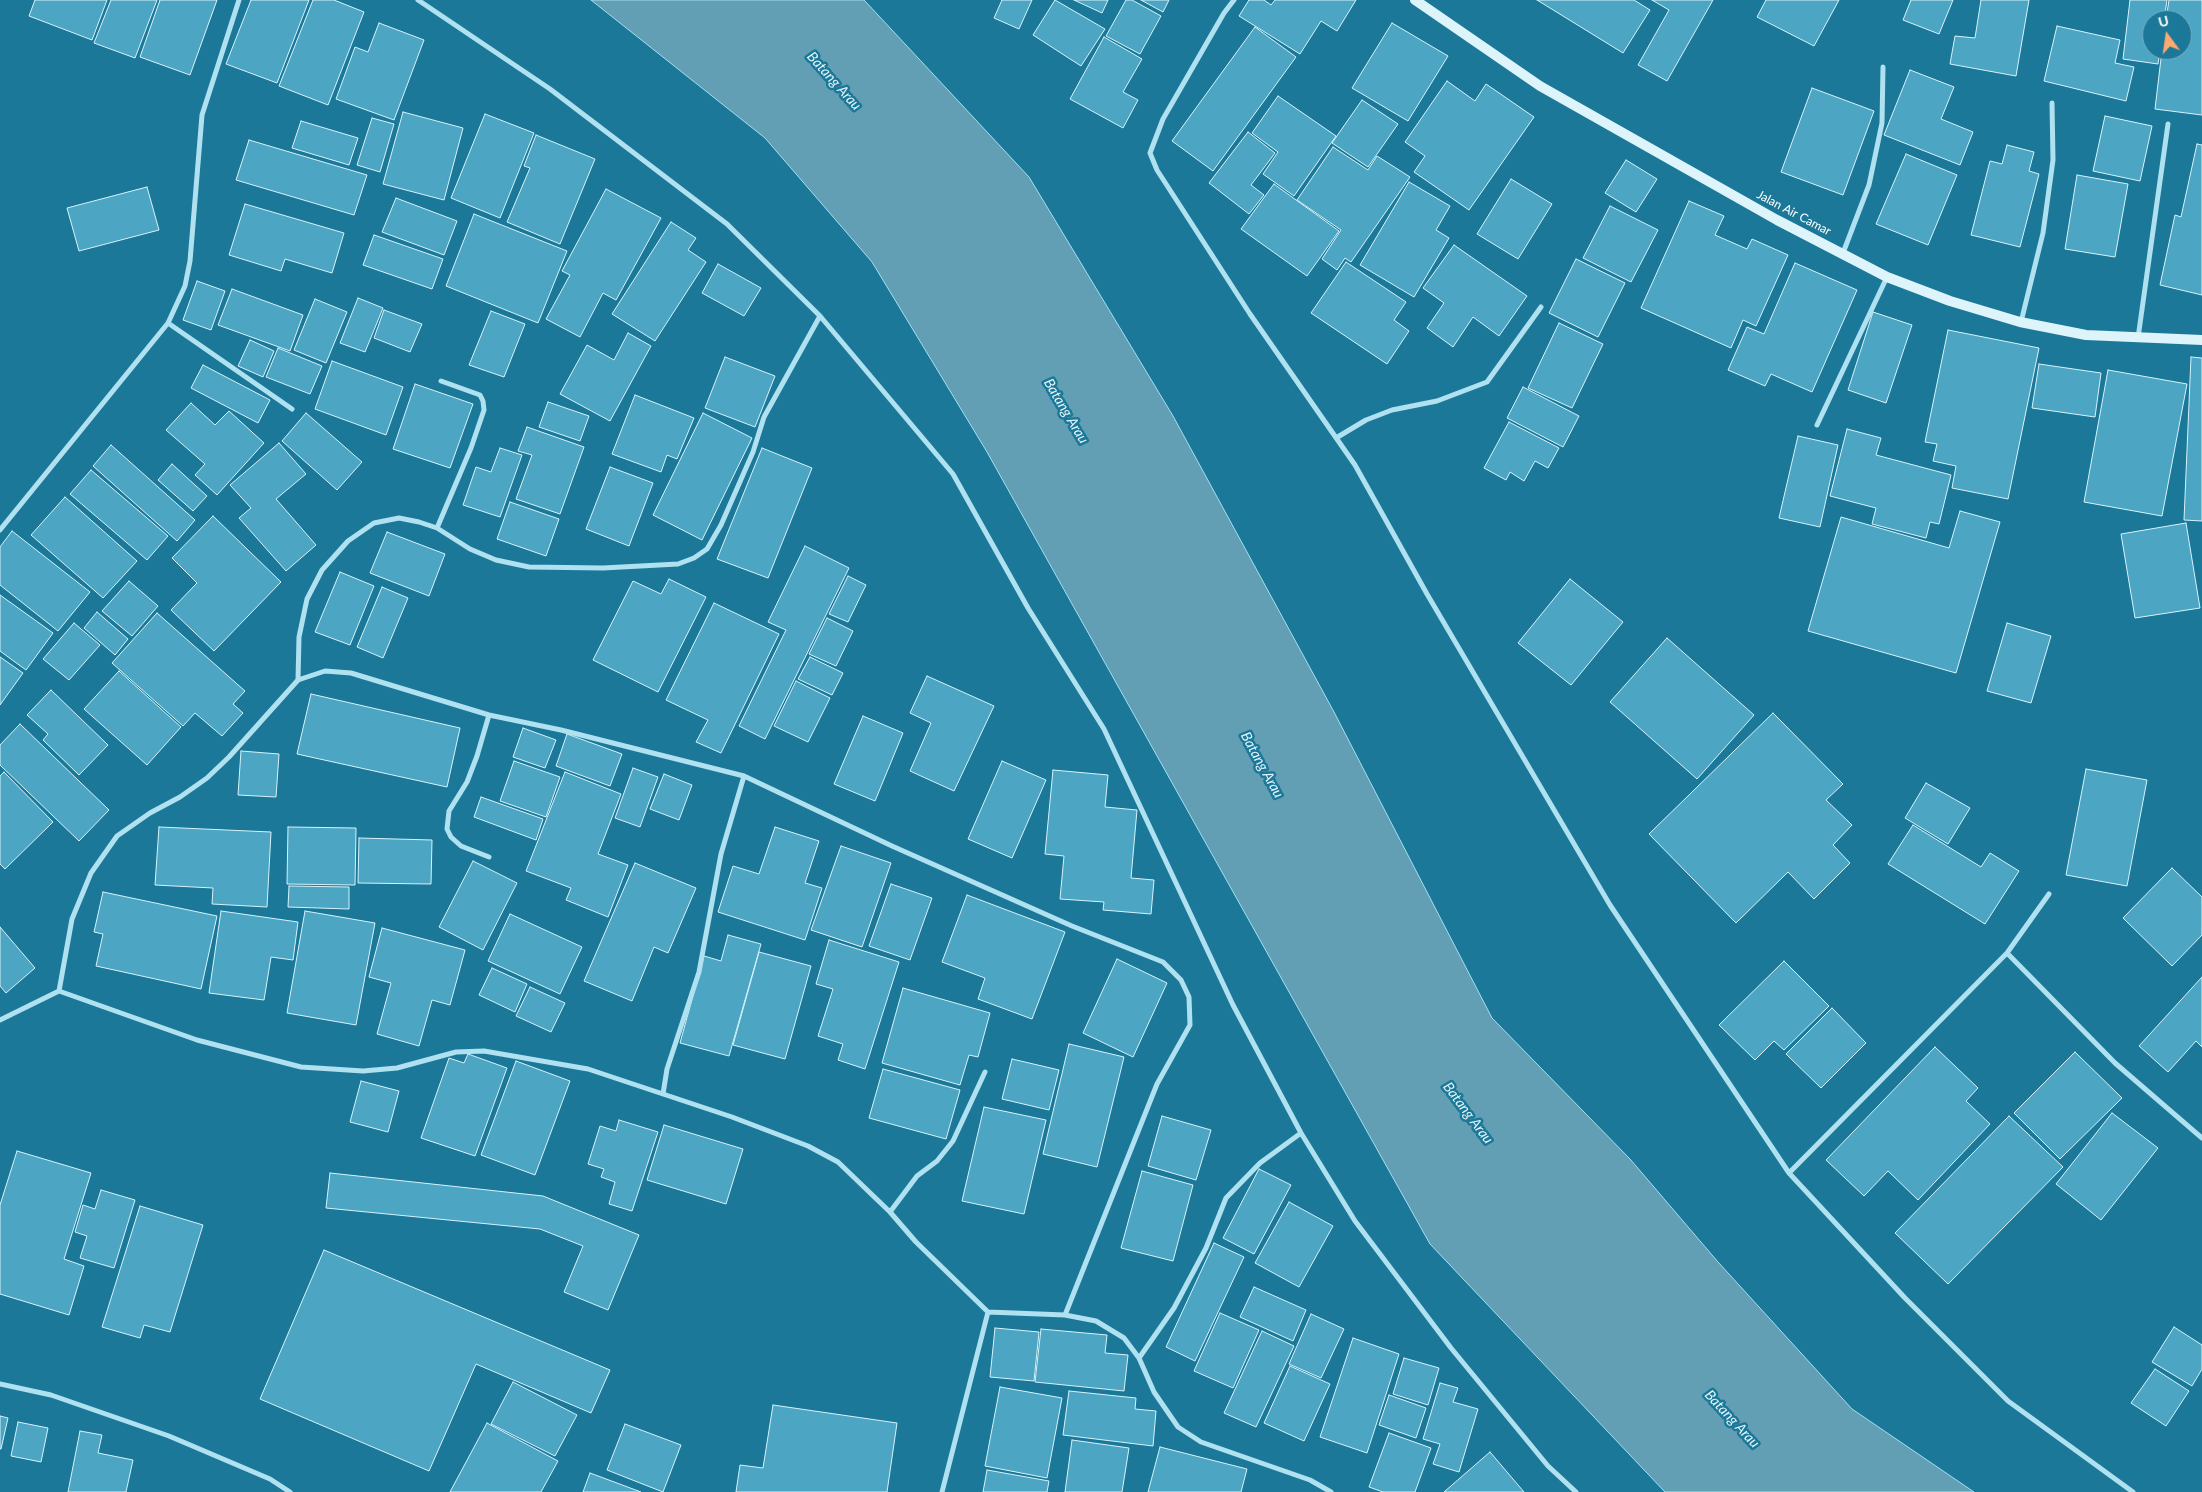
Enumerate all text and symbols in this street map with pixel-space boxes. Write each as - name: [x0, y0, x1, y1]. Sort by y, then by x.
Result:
- north arrow: [2142, 10, 2192, 60]
- text: U: [2156, 11, 2171, 30]
- water label: Batang Arau: [803, 48, 865, 114]
- street label: Jalan Air Camar: [1754, 187, 1834, 239]
- water label: Batang Arau: [1040, 375, 1092, 447]
- water label: Batang Arau: [1237, 729, 1287, 801]
- water label: Batang Arau: [1439, 1079, 1497, 1147]
- water label: Batang Arau: [1701, 1387, 1763, 1451]

